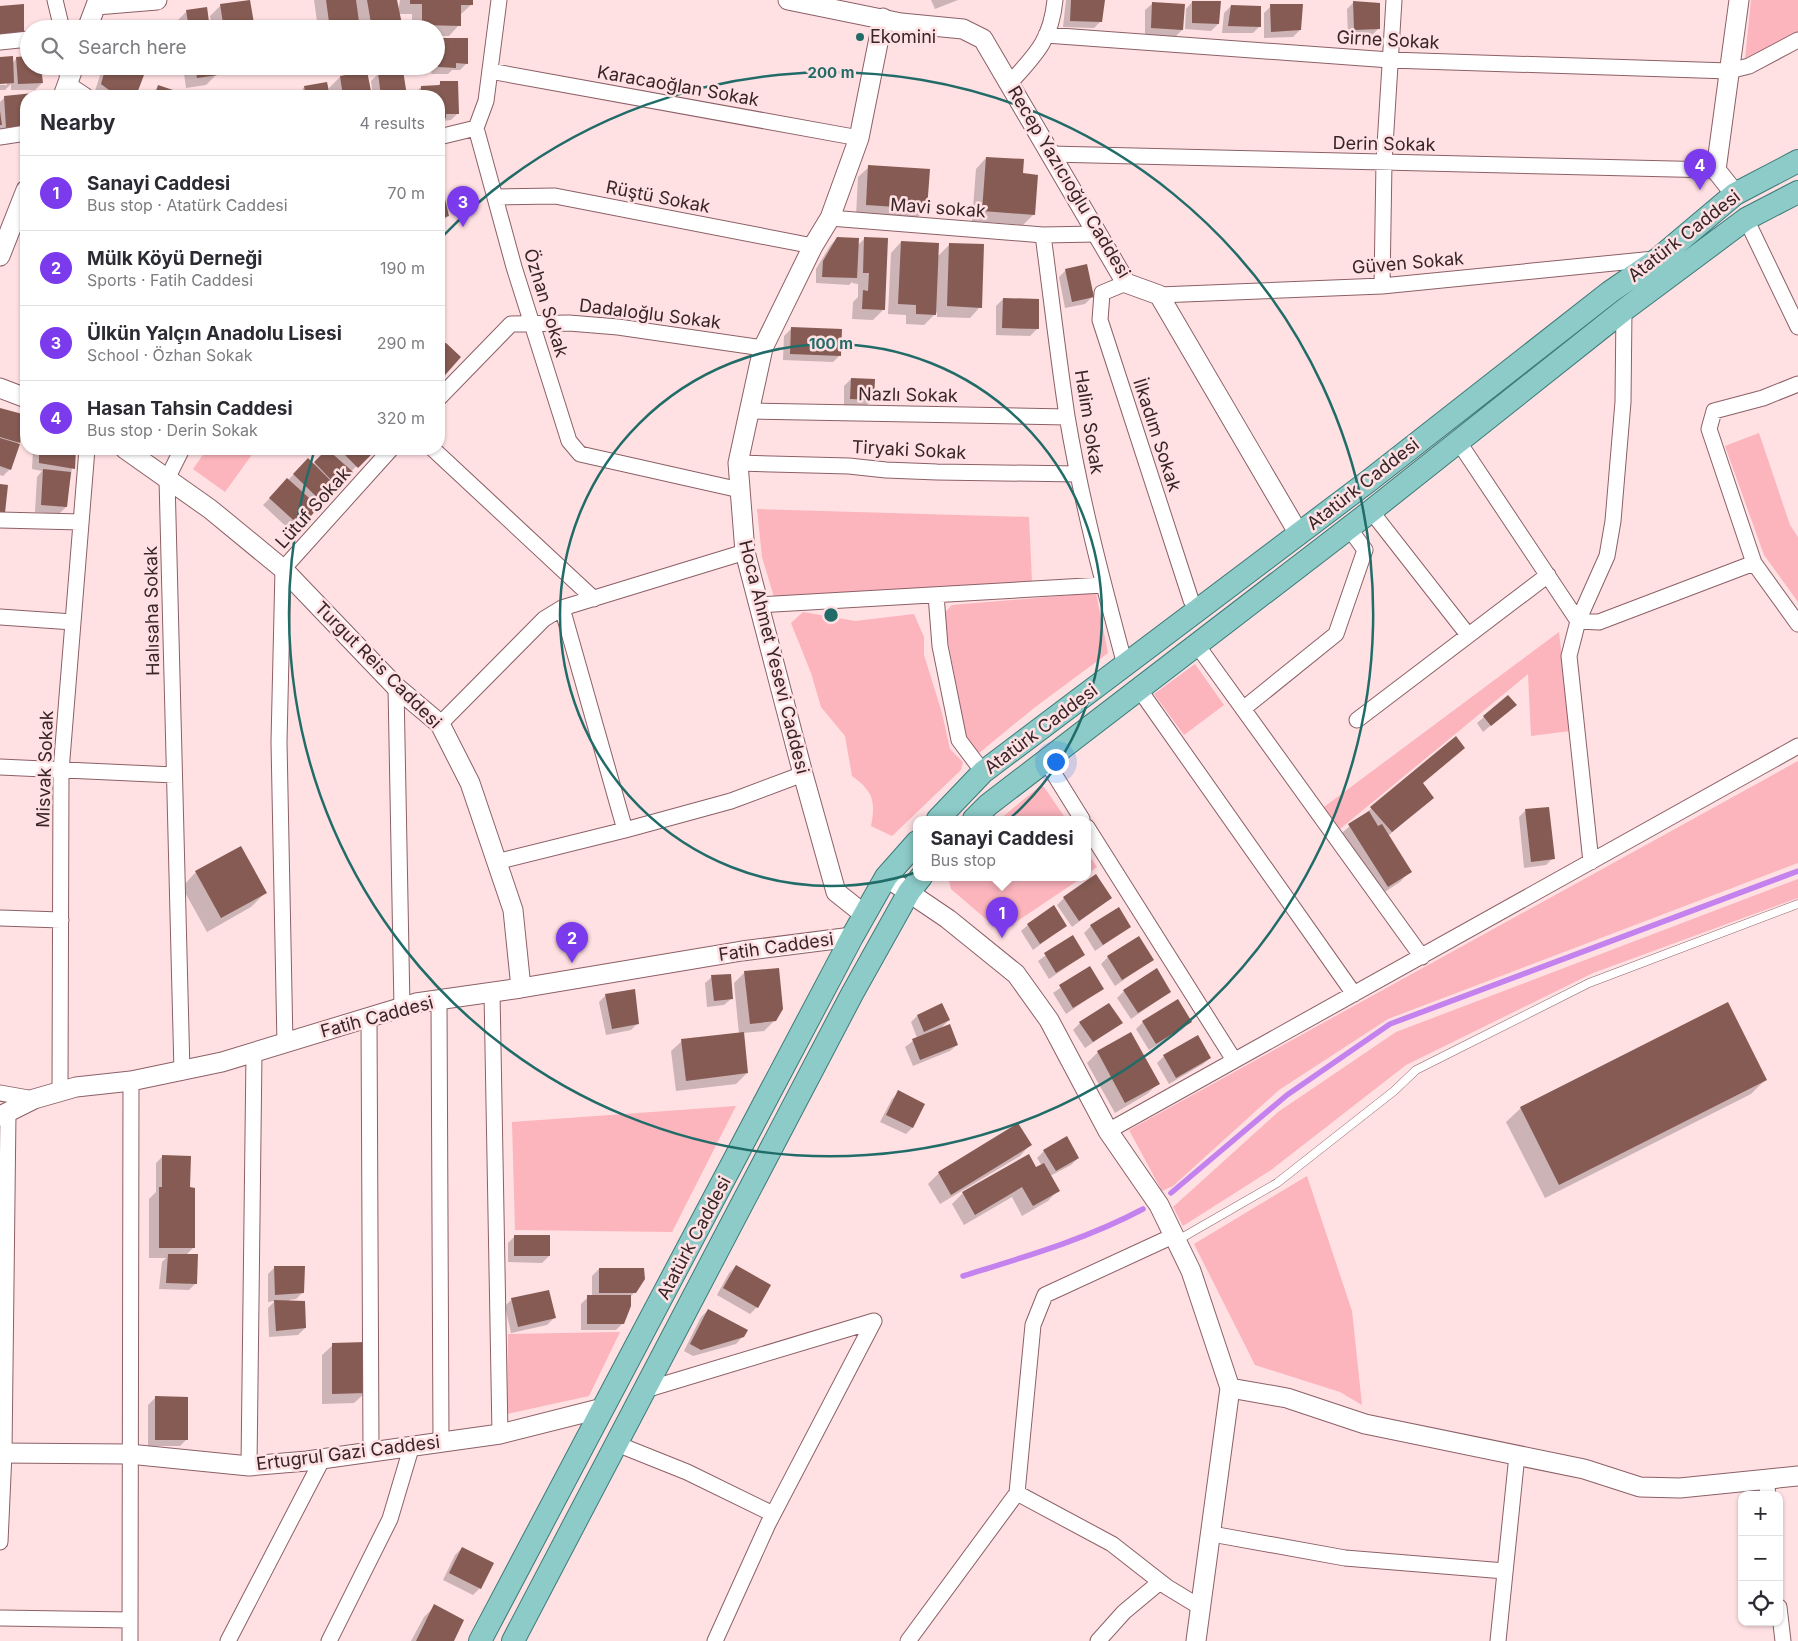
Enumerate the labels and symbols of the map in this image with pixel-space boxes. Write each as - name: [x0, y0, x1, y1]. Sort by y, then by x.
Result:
- place label: Ekomini: [870, 26, 936, 47]
- street label: Girne Sokak: [1336, 26, 1440, 53]
- marker: Ekomini: [854, 31, 866, 43]
- street label: Karacaoğlan Sokak: [596, 61, 761, 110]
- text: 200 m: [808, 63, 854, 82]
- street label: Recep Yazıcıoğlu Caddesi: [1004, 82, 1135, 282]
- street label: Derin Sokak: [1332, 132, 1436, 155]
- pin: 4: [1684, 149, 1716, 190]
- street label: Rüştü Sokak: [604, 176, 712, 217]
- street label: Atatürk Caddesi: [1624, 185, 1744, 286]
- pin: 3: [447, 186, 479, 227]
- street label: Mavi sokak: [890, 194, 987, 221]
- street label: Özhan Sokak: [520, 246, 574, 360]
- street label: Güven Sokak: [1351, 247, 1465, 278]
- street label: Dadaloğlu Sokak: [578, 294, 722, 333]
- text: 100 m: [809, 334, 853, 353]
- street label: Halim Sokak: [1071, 368, 1108, 476]
- street label: İlkadım Sokak: [1129, 375, 1187, 494]
- street label: Nazlı Sokak: [858, 383, 958, 406]
- street label: Atatürk Caddesi: [1303, 433, 1423, 534]
- street label: Tiryaki Sokak: [851, 436, 967, 463]
- street label: Lütuf Sokak: [271, 463, 354, 552]
- street label: Hoca Ahmet Yesevi Caddesi: [735, 538, 814, 776]
- street label: Halısaha Sokak: [140, 546, 163, 676]
- street label: Turgut Reis Caddesi: [311, 597, 446, 732]
- centre of rings: [822, 606, 840, 624]
- street label: Atatürk Caddesi: [980, 679, 1101, 778]
- street label: Misvak Sokak: [32, 710, 57, 828]
- your location: [1043, 749, 1069, 775]
- pin: 1: [986, 897, 1018, 938]
- pin: 2: [556, 922, 588, 963]
- street label: Fatih Caddesi: [717, 928, 835, 965]
- street label: Fatih Caddesi: [318, 991, 436, 1042]
- street label: Atatürk Caddesi: [652, 1173, 735, 1303]
- street label: Ertugrul Gazi Caddesi: [255, 1431, 441, 1474]

